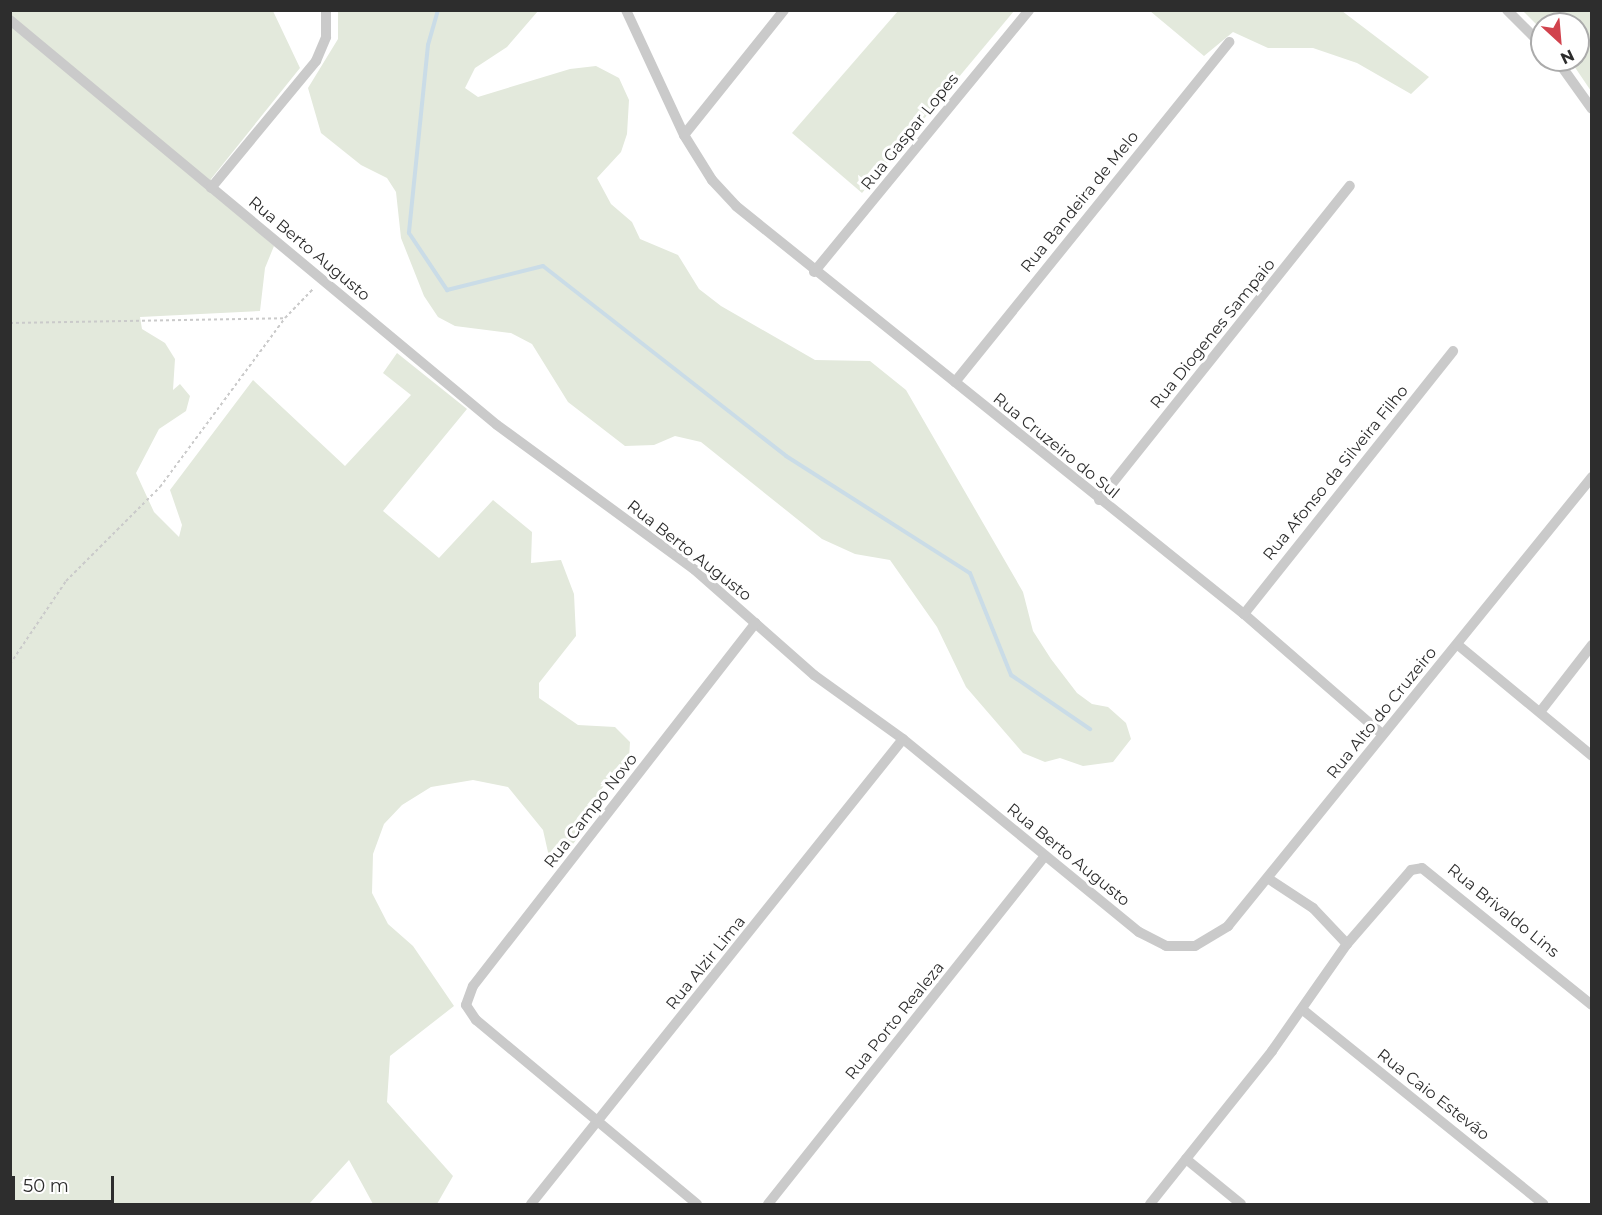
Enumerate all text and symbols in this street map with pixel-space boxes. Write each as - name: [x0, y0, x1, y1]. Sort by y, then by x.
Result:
- north arrow: [1530, 12, 1590, 72]
- text: N: [1557, 45, 1577, 68]
- street label: Rua Gaspar Lopes: [857, 70, 963, 194]
- street label: Rua Bandeira de Melo: [1017, 127, 1143, 277]
- street label: Rua Berto Augusto: [244, 193, 374, 305]
- street label: Rua Diogenes Sampaio: [1147, 255, 1279, 413]
- street label: Rua Afonso da Silveira Filho: [1259, 382, 1413, 564]
- street label: Rua Cruzeiro do Sul: [989, 389, 1123, 503]
- street label: Rua Berto Augusto: [623, 496, 755, 606]
- street label: Rua Alto do Cruzeiro: [1323, 643, 1441, 783]
- street label: Rua Campo Novo: [540, 750, 642, 872]
- street label: Rua Berto Augusto: [1003, 800, 1133, 910]
- street label: Rua Brivaldo Lins: [1443, 860, 1563, 962]
- street label: Rua Alzir Lima: [662, 912, 750, 1014]
- street label: Rua Porto Realeza: [842, 958, 948, 1084]
- street label: Rua Caio Estevão: [1373, 1045, 1493, 1145]
- scale bar: [15, 1164, 117, 1202]
- text: 50 m: [23, 1175, 69, 1197]

